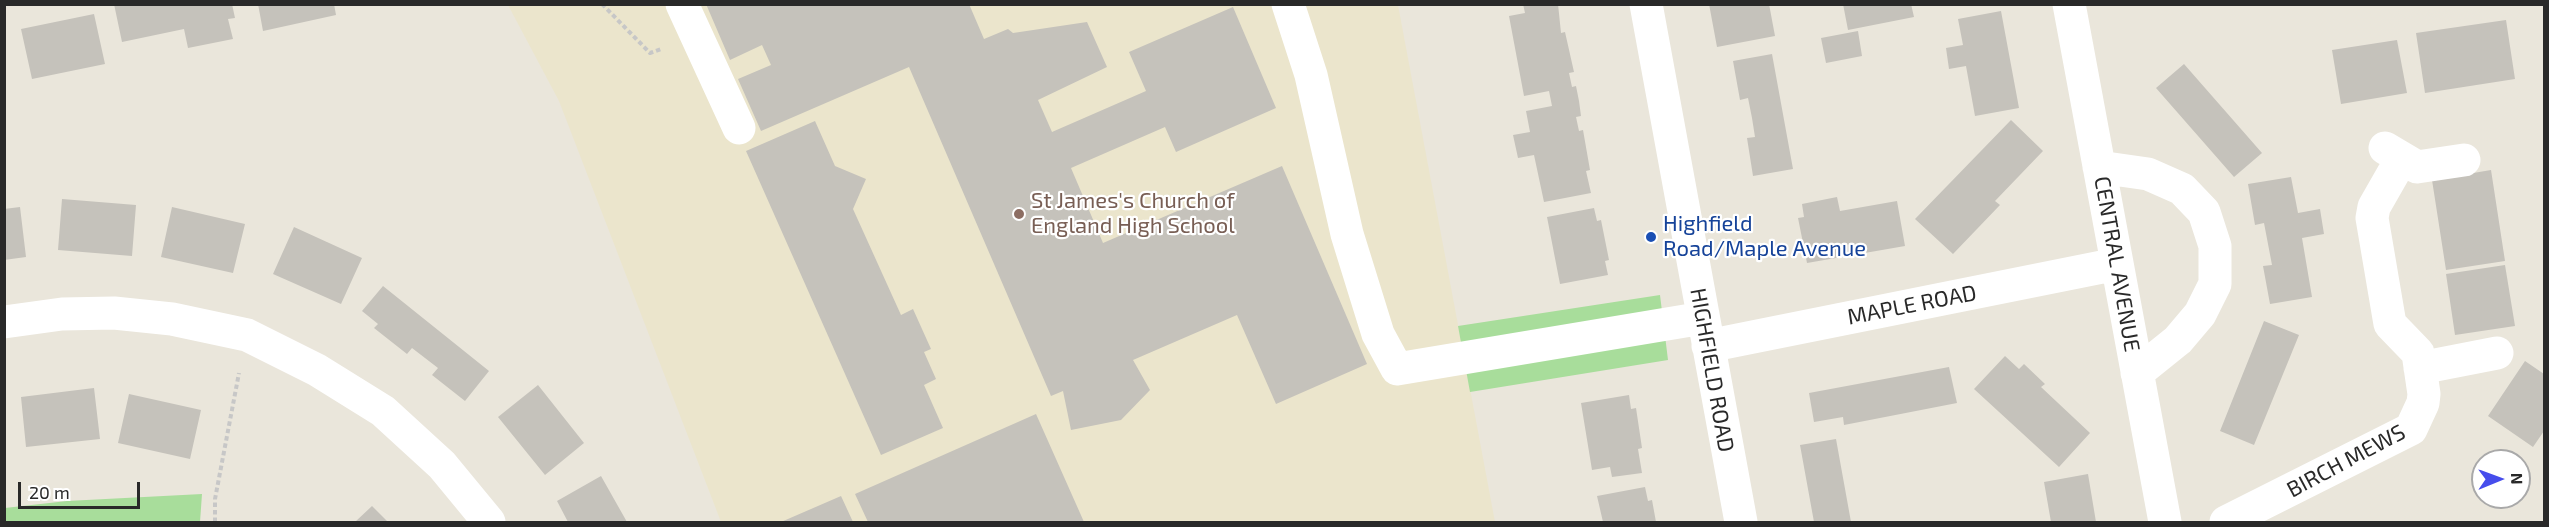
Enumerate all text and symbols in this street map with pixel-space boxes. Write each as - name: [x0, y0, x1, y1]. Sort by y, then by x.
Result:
- street label: CENTRAL AVENUE: [2089, 174, 2145, 354]
- place label: St James's Church of England High School: [1031, 188, 1235, 240]
- marker: St James's Church of England High School: [1012, 207, 1026, 221]
- place label: Highfield Road/Maple Avenue: [1663, 211, 1866, 262]
- marker: Highfield Road/Maple Avenue: [1644, 230, 1658, 244]
- street label: MAPLE ROAD: [1845, 280, 1979, 330]
- street label: HIGHFIELD ROAD: [1685, 286, 1739, 454]
- street label: BIRCH MEWS: [2282, 419, 2410, 503]
- north arrow: [2471, 449, 2531, 509]
- scale bar: [21, 470, 142, 508]
- text: N: [2508, 473, 2527, 485]
- text: 20 m: [29, 481, 70, 503]

